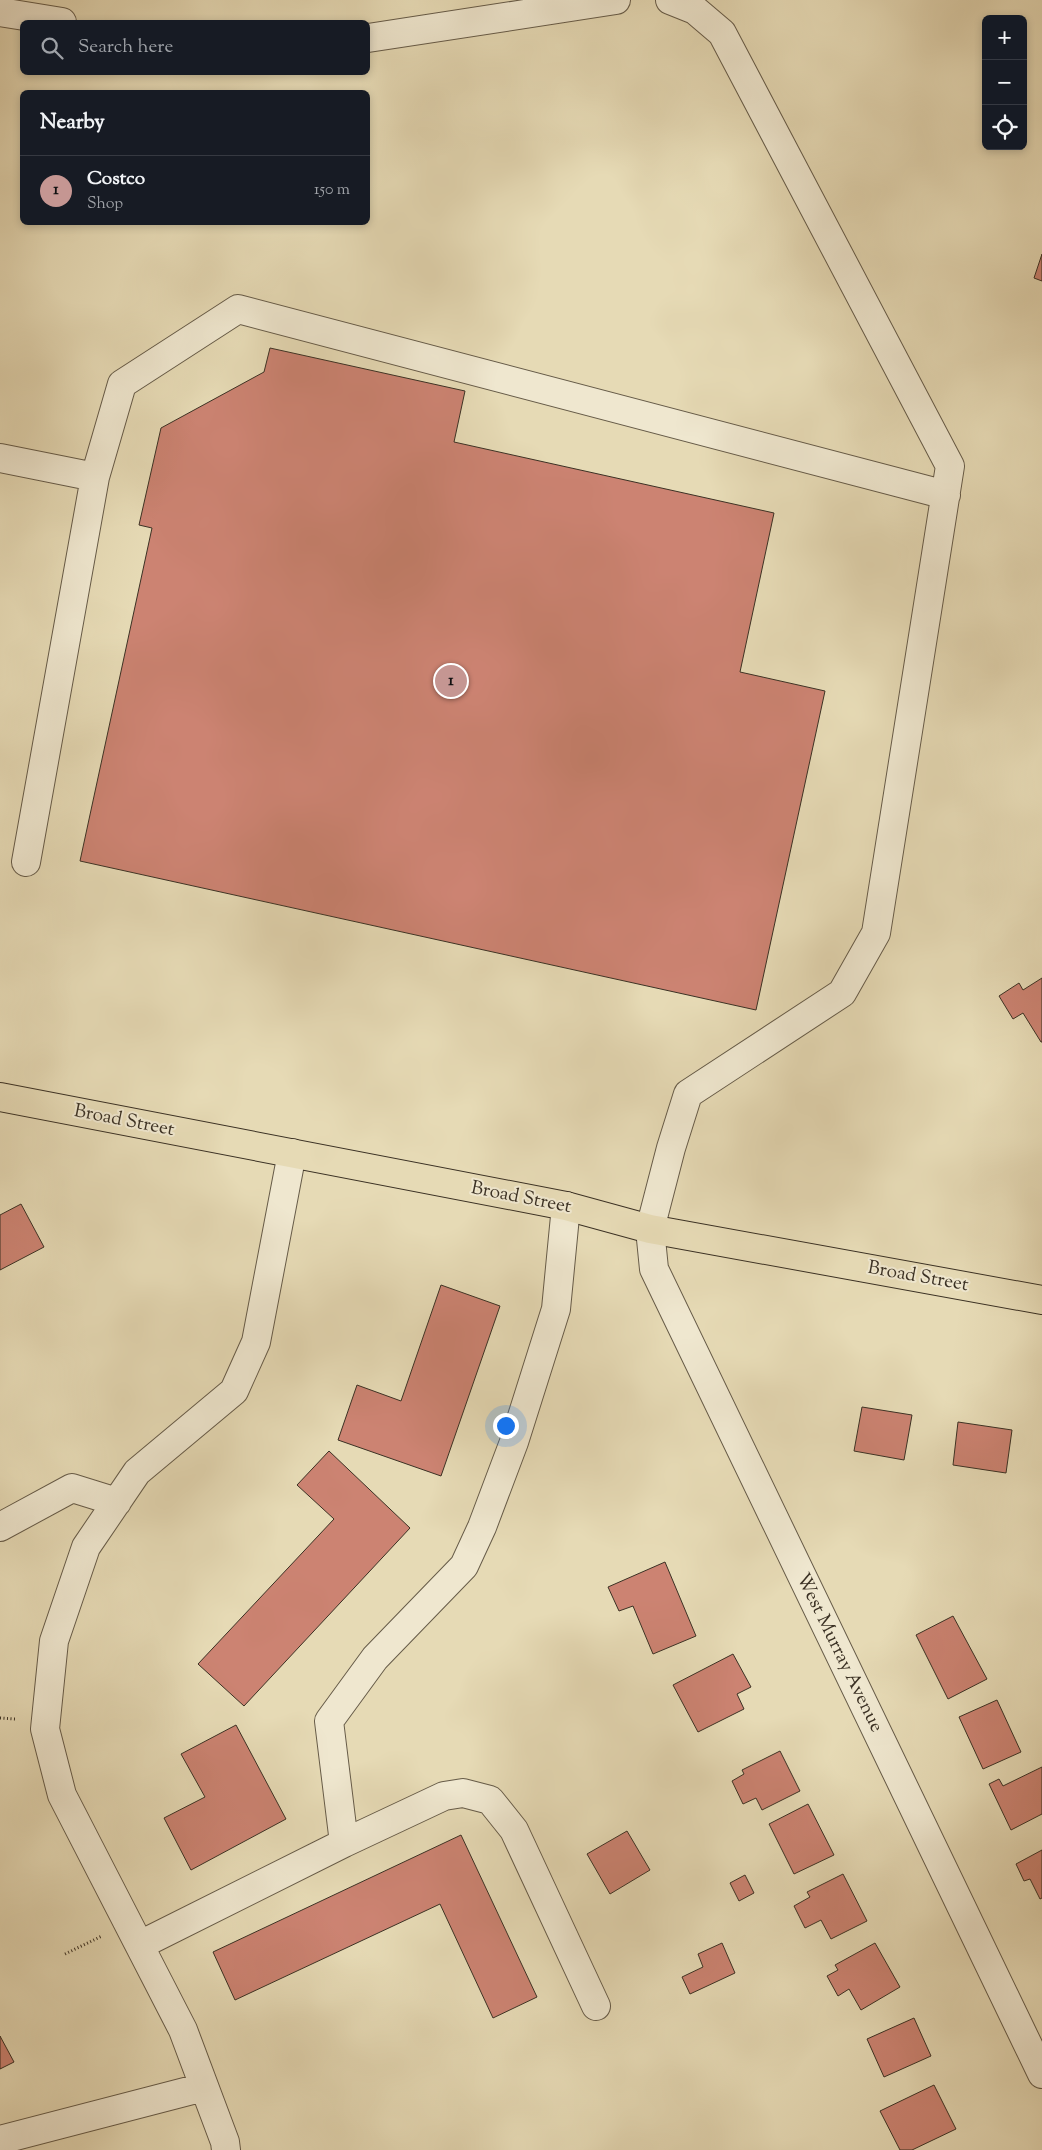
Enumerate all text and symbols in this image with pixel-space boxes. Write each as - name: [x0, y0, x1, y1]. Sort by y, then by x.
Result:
- map controls: [982, 15, 1027, 150]
- button: +: [982, 15, 1027, 60]
- search box: [20, 20, 370, 75]
- icon: search: [38, 34, 66, 62]
- text: Search here: [78, 34, 173, 61]
- button: −: [982, 60, 1027, 105]
- button: locate: [982, 105, 1027, 150]
- text: Nearby: [40, 108, 105, 138]
- text: Costco: [87, 166, 145, 193]
- text: 1: [53, 179, 59, 202]
- text: 150 m: [314, 179, 350, 202]
- text: Shop: [87, 193, 123, 216]
- pin: 1: [435, 662, 467, 700]
- street label: Broad Street: [71, 1098, 177, 1144]
- street label: Broad Street: [468, 1175, 574, 1221]
- street label: Broad Street: [866, 1255, 971, 1299]
- your location: [493, 1413, 519, 1439]
- street label: West Murray Avenue: [789, 1569, 889, 1737]

